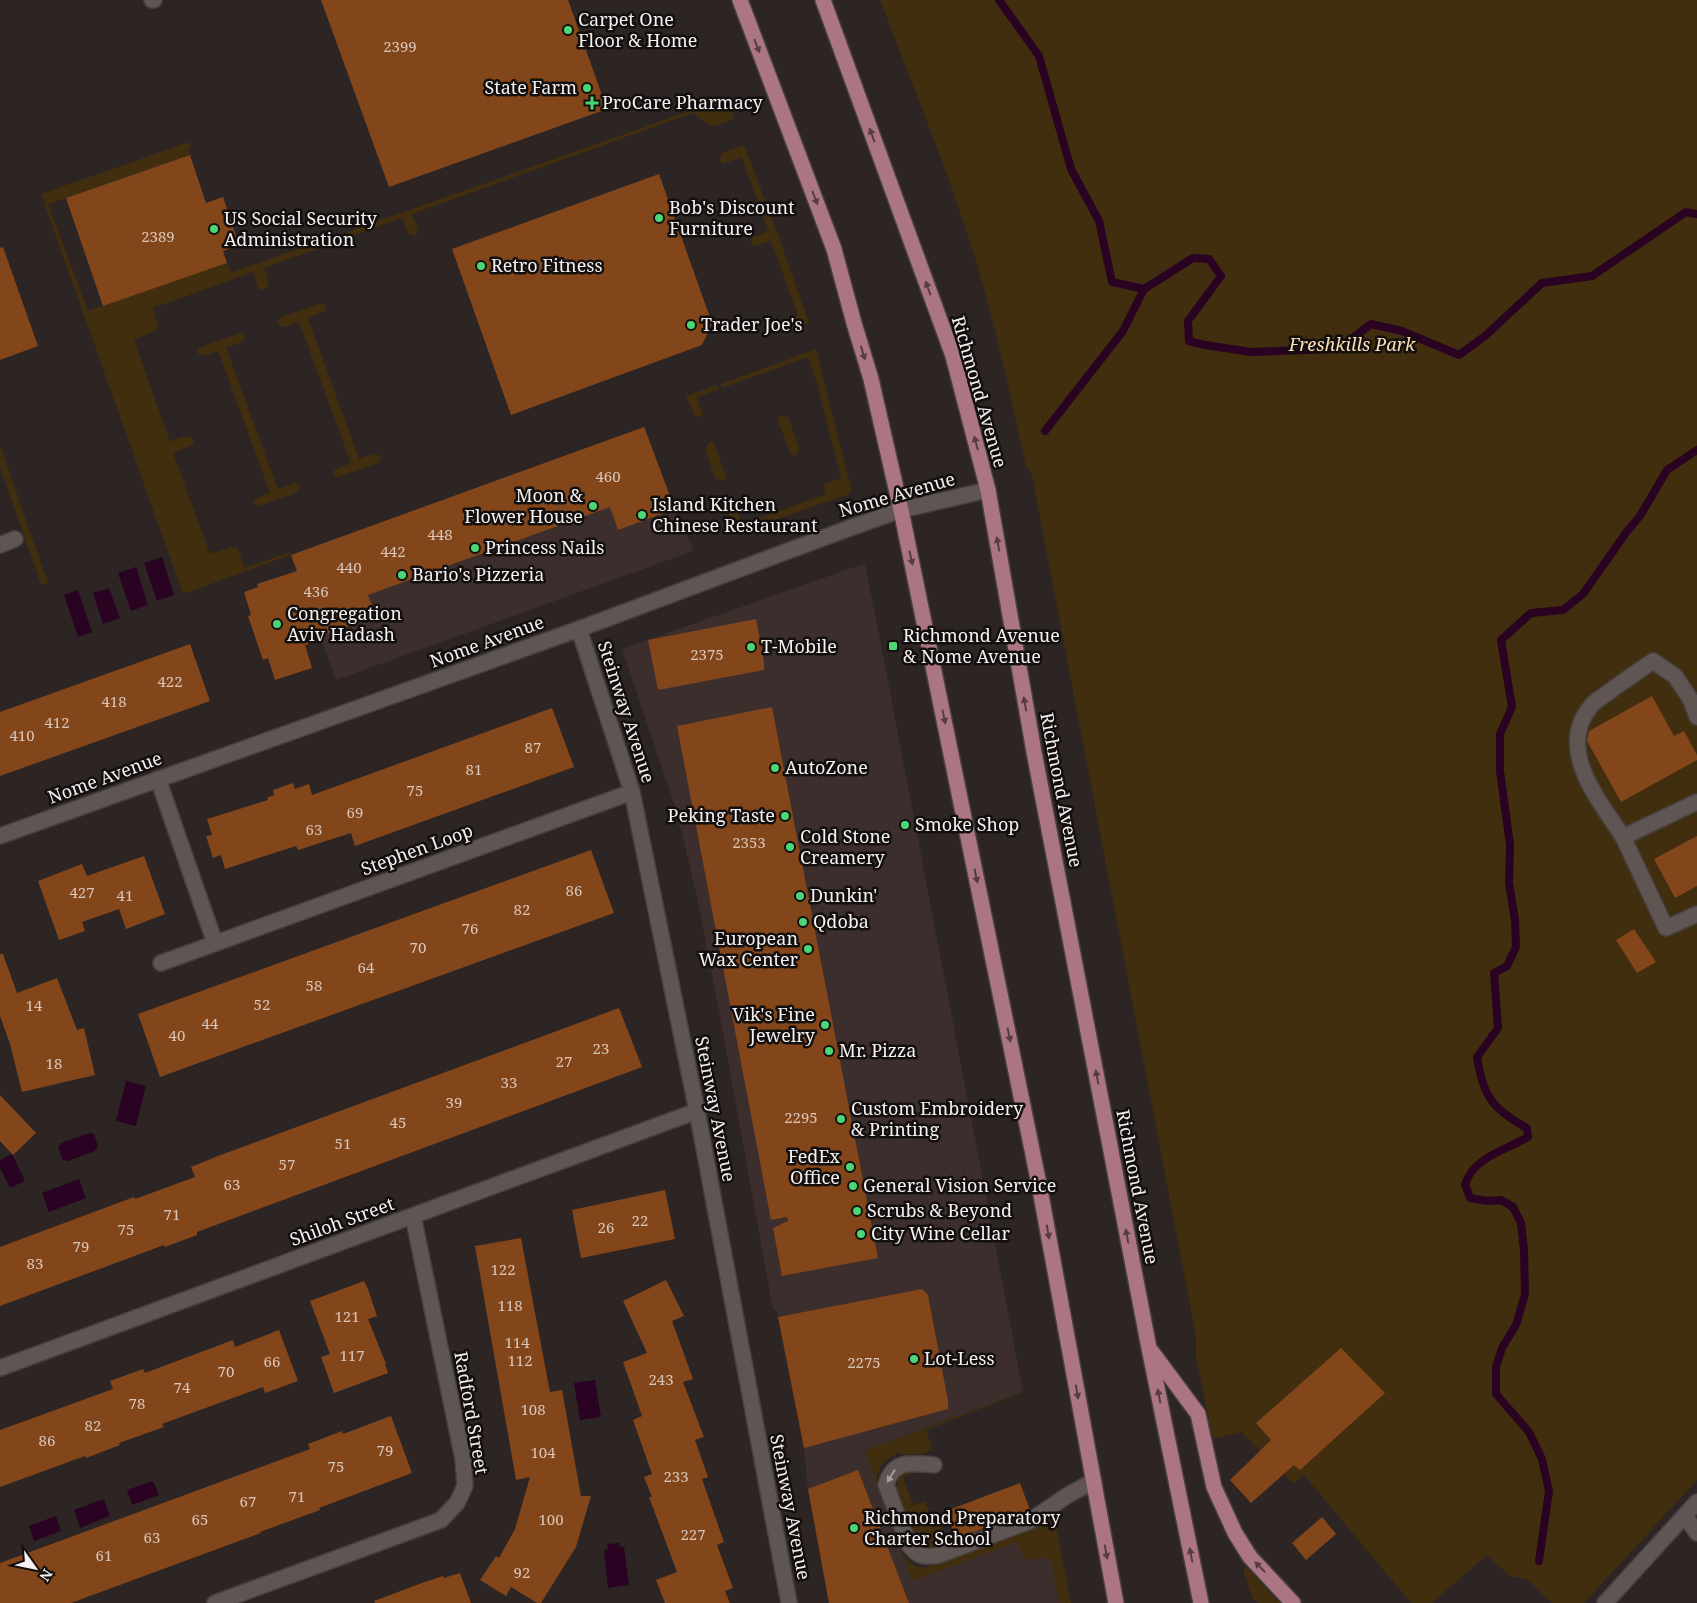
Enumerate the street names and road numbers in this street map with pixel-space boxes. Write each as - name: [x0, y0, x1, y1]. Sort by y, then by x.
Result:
- street label: Richmond Avenue: [947, 313, 1013, 470]
- street label: Nome Avenue: [836, 466, 958, 522]
- street label: Nome Avenue: [426, 609, 547, 673]
- street label: Steinway Avenue: [593, 638, 661, 786]
- street label: Richmond Avenue: [1035, 710, 1089, 869]
- street label: Nome Avenue: [44, 745, 165, 809]
- street label: Stephen Loop: [357, 818, 476, 880]
- street label: Steinway Avenue: [690, 1034, 742, 1184]
- street label: Richmond Avenue: [1111, 1107, 1165, 1266]
- street label: Shiloh Street: [286, 1191, 397, 1251]
- street label: Radford Street: [449, 1349, 495, 1476]
- street label: Steinway Avenue: [765, 1432, 817, 1582]

